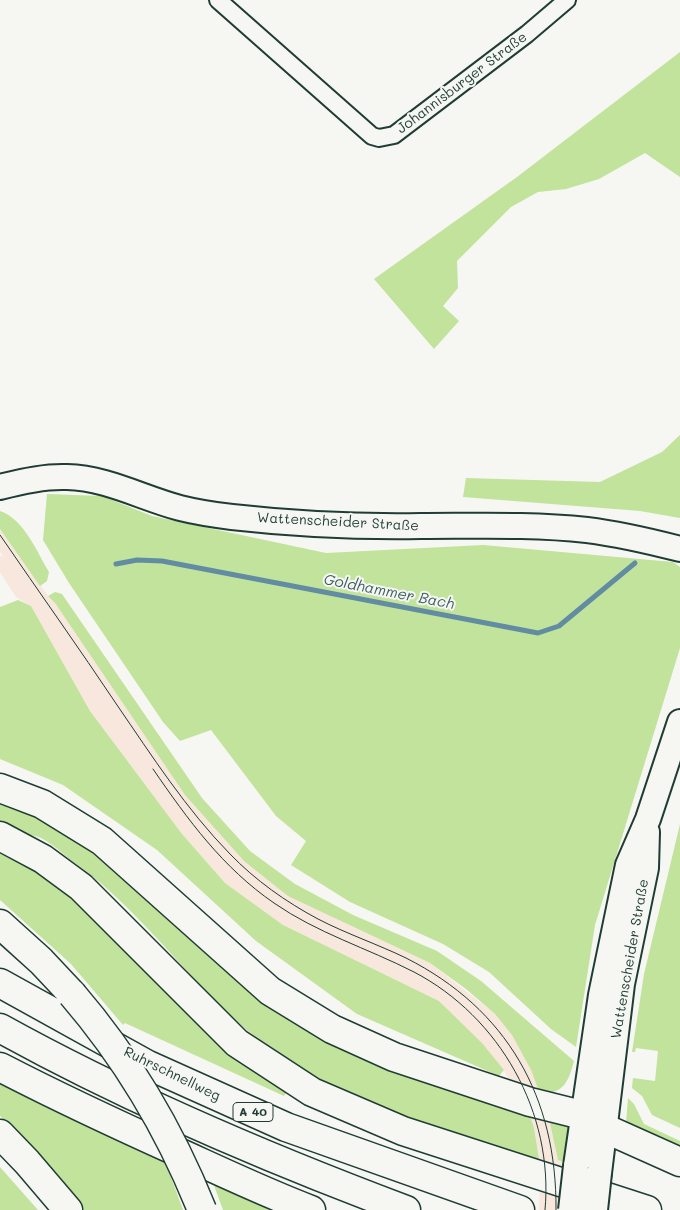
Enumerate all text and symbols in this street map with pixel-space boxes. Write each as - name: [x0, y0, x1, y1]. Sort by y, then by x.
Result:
- street label: Johannisburger Straße: [394, 29, 530, 137]
- street label: Wattenscheider Straße: [257, 509, 419, 535]
- water label: Goldhammer Bach: [322, 571, 456, 613]
- street label: Wattenscheider Straße: [608, 878, 652, 1040]
- street label: Ruhrschnellweg: [121, 1043, 223, 1105]
- road number: A 40: [233, 1102, 273, 1122]

